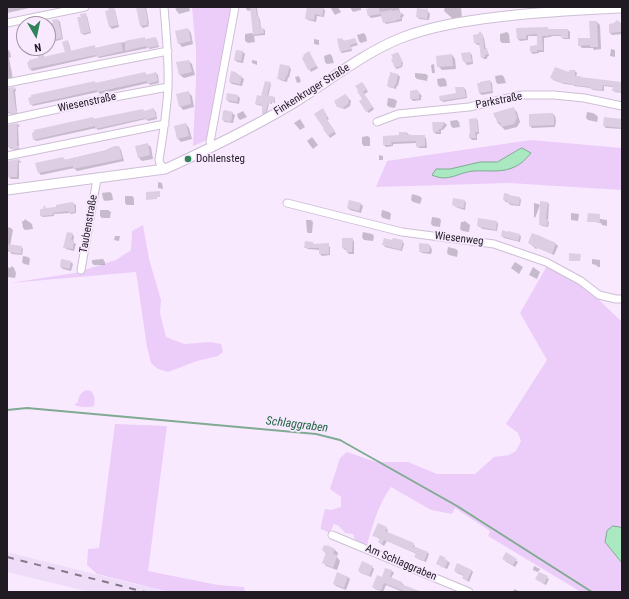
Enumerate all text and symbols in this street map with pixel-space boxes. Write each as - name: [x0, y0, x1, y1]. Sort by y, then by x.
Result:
- north arrow: [16, 16, 56, 56]
- text: N: [33, 40, 42, 54]
- street label: Finkenkruger Straße: [272, 61, 352, 119]
- street label: Wiesenstraße: [57, 90, 117, 116]
- street label: Parkstraße: [475, 90, 523, 112]
- place label: Dohlensteg: [196, 152, 245, 166]
- marker: Dohlensteg: [183, 154, 193, 164]
- street label: Taubenstraße: [77, 194, 101, 254]
- street label: Wiesenweg: [434, 229, 484, 249]
- water label: Schlaggraben: [265, 414, 329, 436]
- street label: Am Schlaggraben: [363, 542, 439, 584]

